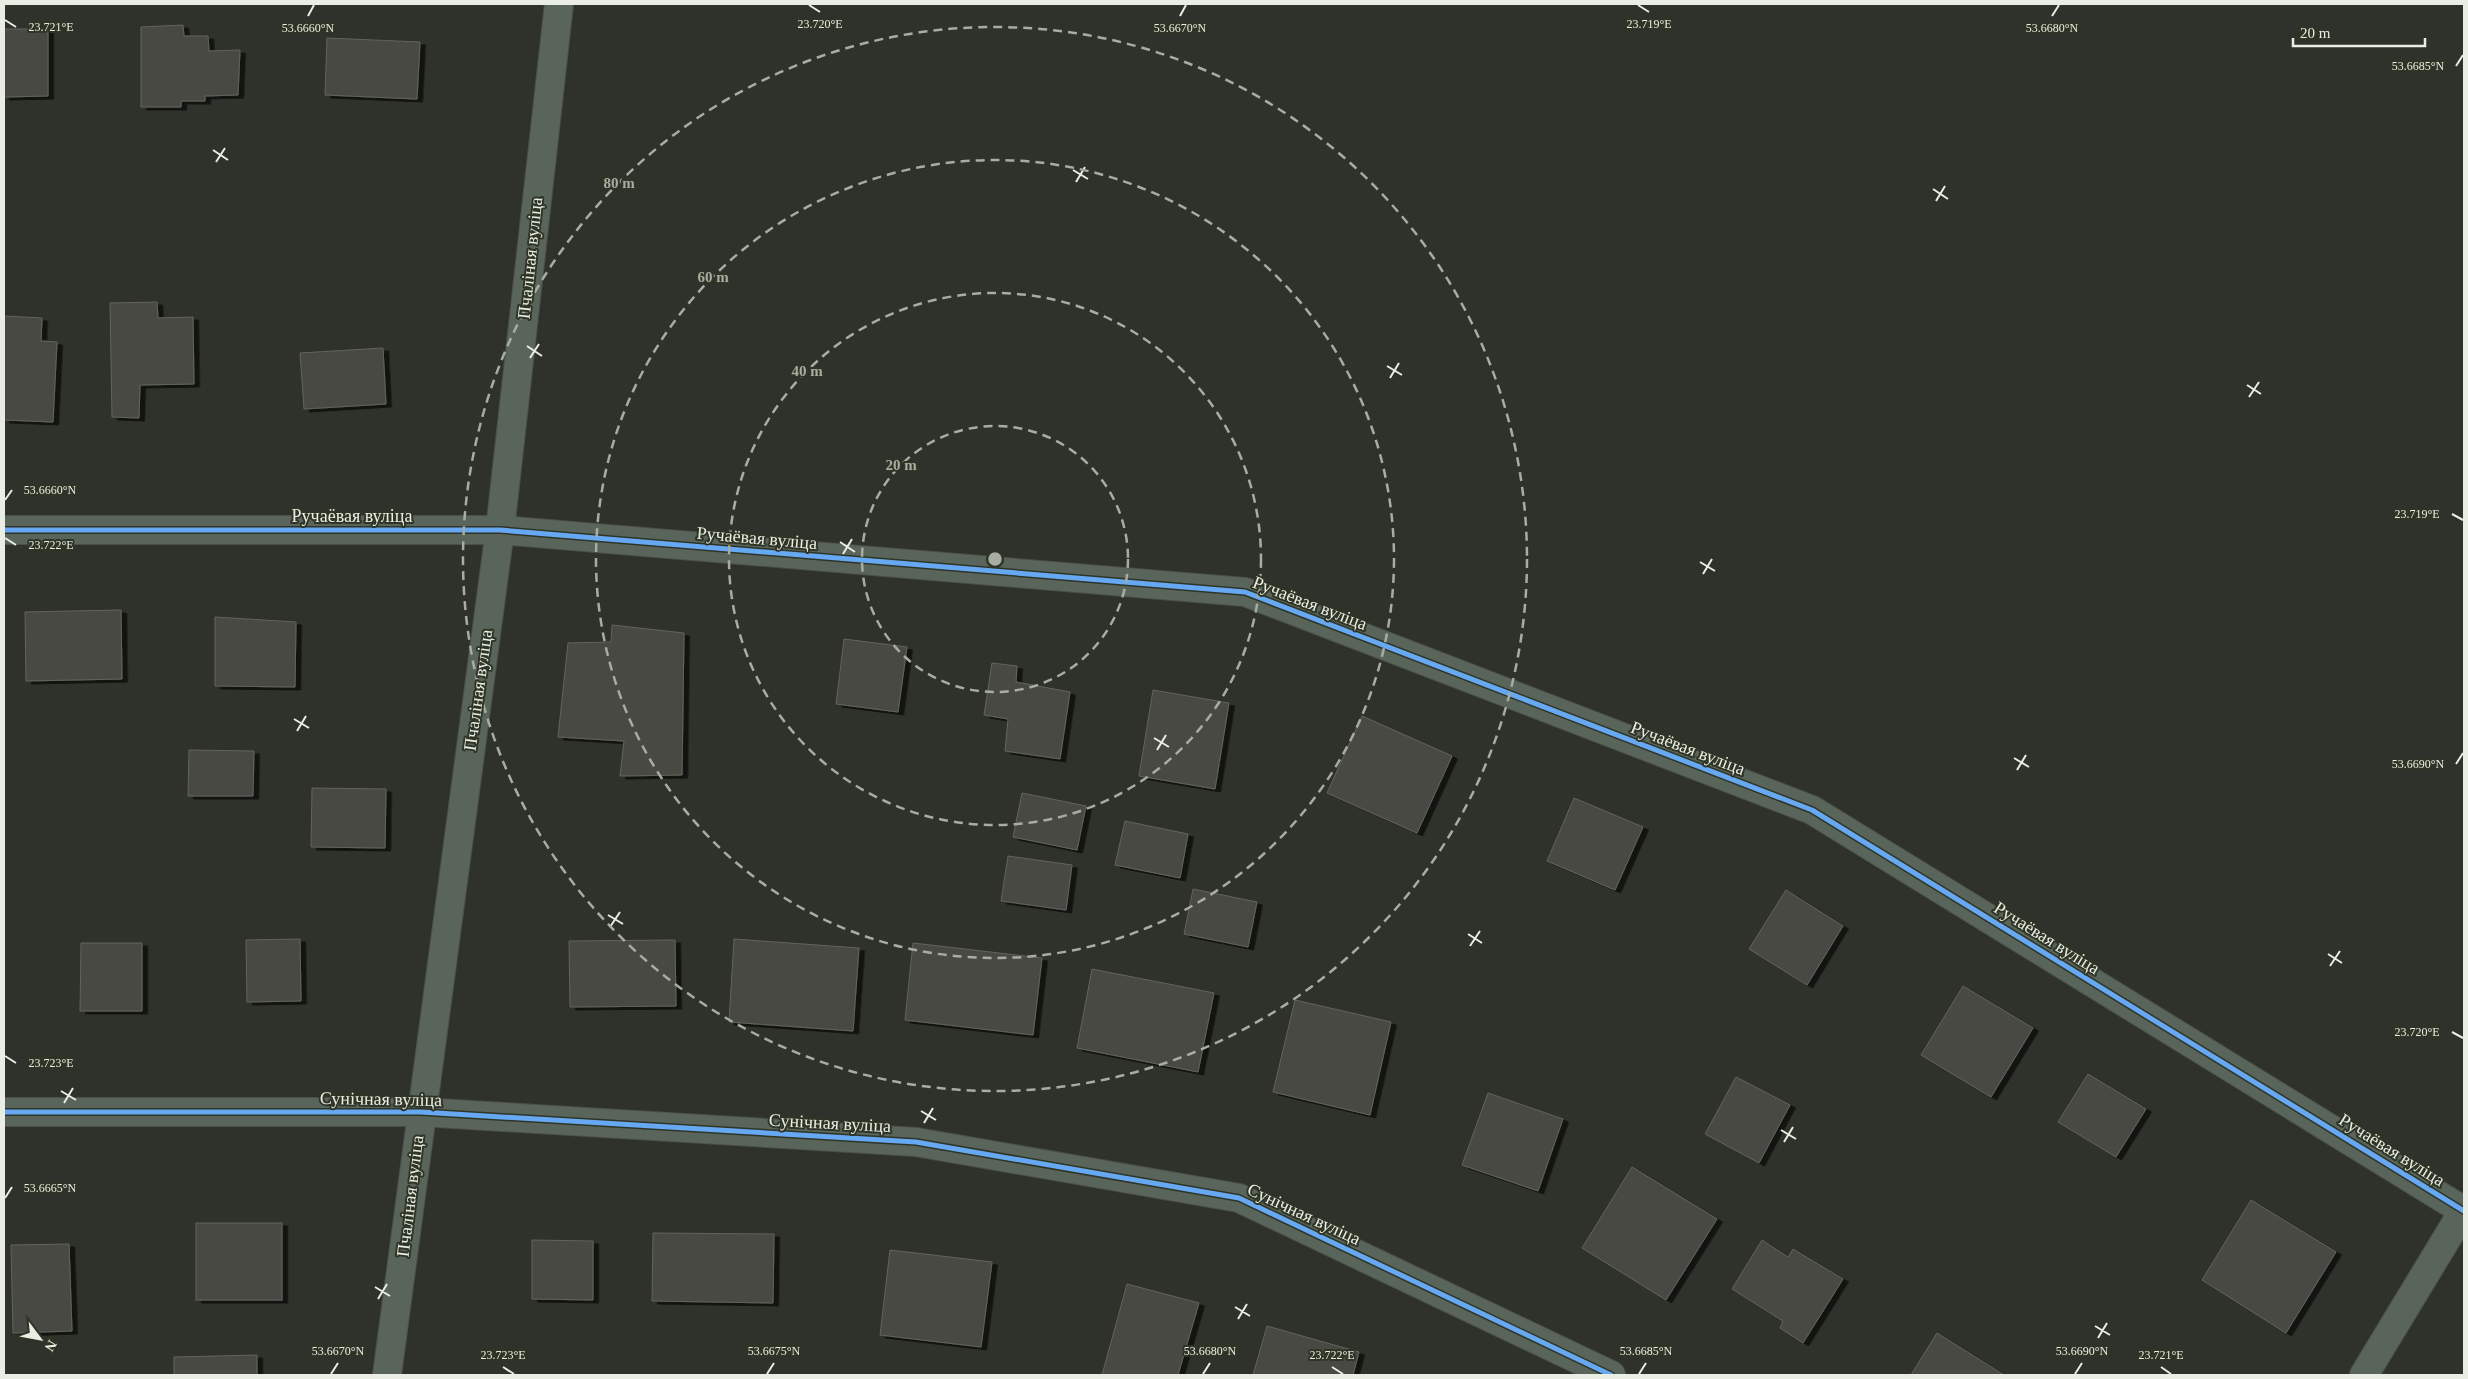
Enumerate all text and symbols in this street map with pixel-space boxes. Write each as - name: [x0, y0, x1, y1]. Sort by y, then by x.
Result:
- scale bar: [2293, 15, 2426, 47]
- text: 23.720°E: [797, 17, 843, 31]
- text: 23.719°E: [1626, 17, 1672, 31]
- text: 23.721°E: [28, 20, 74, 34]
- text: 53.6660°N: [282, 21, 335, 35]
- text: 53.6670°N: [1154, 21, 1207, 35]
- text: 53.6680°N: [2026, 21, 2079, 35]
- text: 20 m: [2300, 25, 2331, 41]
- text: 53.6685°N: [2392, 59, 2445, 73]
- text: 80 m: [603, 175, 635, 191]
- street label: Пчаліная вуліца: [514, 196, 546, 320]
- text: 60 m: [697, 269, 729, 285]
- text: 40 m: [791, 363, 823, 379]
- text: 20 m: [885, 457, 917, 473]
- text: 53.6660°N: [24, 483, 77, 497]
- street label: Ручаёвая вуліца: [292, 506, 412, 526]
- text: 23.719°E: [2394, 507, 2440, 521]
- street label: Ручаёвая вуліца: [696, 523, 818, 553]
- text: 23.722°E: [28, 538, 74, 552]
- centre of rings: [986, 550, 1004, 568]
- street label: Ручаёвая вуліца: [1250, 572, 1370, 634]
- street label: Пчаліная вуліца: [460, 628, 496, 752]
- street label: Ручаёвая вуліца: [1628, 717, 1748, 779]
- text: 53.6690°N: [2392, 757, 2445, 771]
- street label: Ручаёвая вуліца: [1990, 898, 2104, 978]
- text: 23.720°E: [2394, 1025, 2440, 1039]
- text: 23.723°E: [28, 1056, 74, 1070]
- street label: Сунічная вуліца: [320, 1088, 442, 1110]
- street label: Сунічная вуліца: [768, 1110, 892, 1136]
- street label: Ручаёвая вуліца: [2335, 1110, 2449, 1190]
- street label: Пчаліная вуліца: [393, 1134, 427, 1258]
- street label: Сунічная вуліца: [1244, 1179, 1364, 1249]
- text: 53.6665°N: [24, 1181, 77, 1195]
- north arrow: [15, 1314, 65, 1364]
- text: N: [42, 1337, 60, 1354]
- text: 53.6670°N: [312, 1344, 365, 1358]
- text: 53.6675°N: [748, 1344, 801, 1358]
- text: 53.6680°N: [1184, 1344, 1237, 1358]
- text: 53.6685°N: [1620, 1344, 1673, 1358]
- text: 53.6690°N: [2056, 1344, 2109, 1358]
- text: 23.723°E: [480, 1348, 526, 1362]
- text: 23.722°E: [1309, 1348, 1355, 1362]
- text: 23.721°E: [2138, 1348, 2184, 1362]

